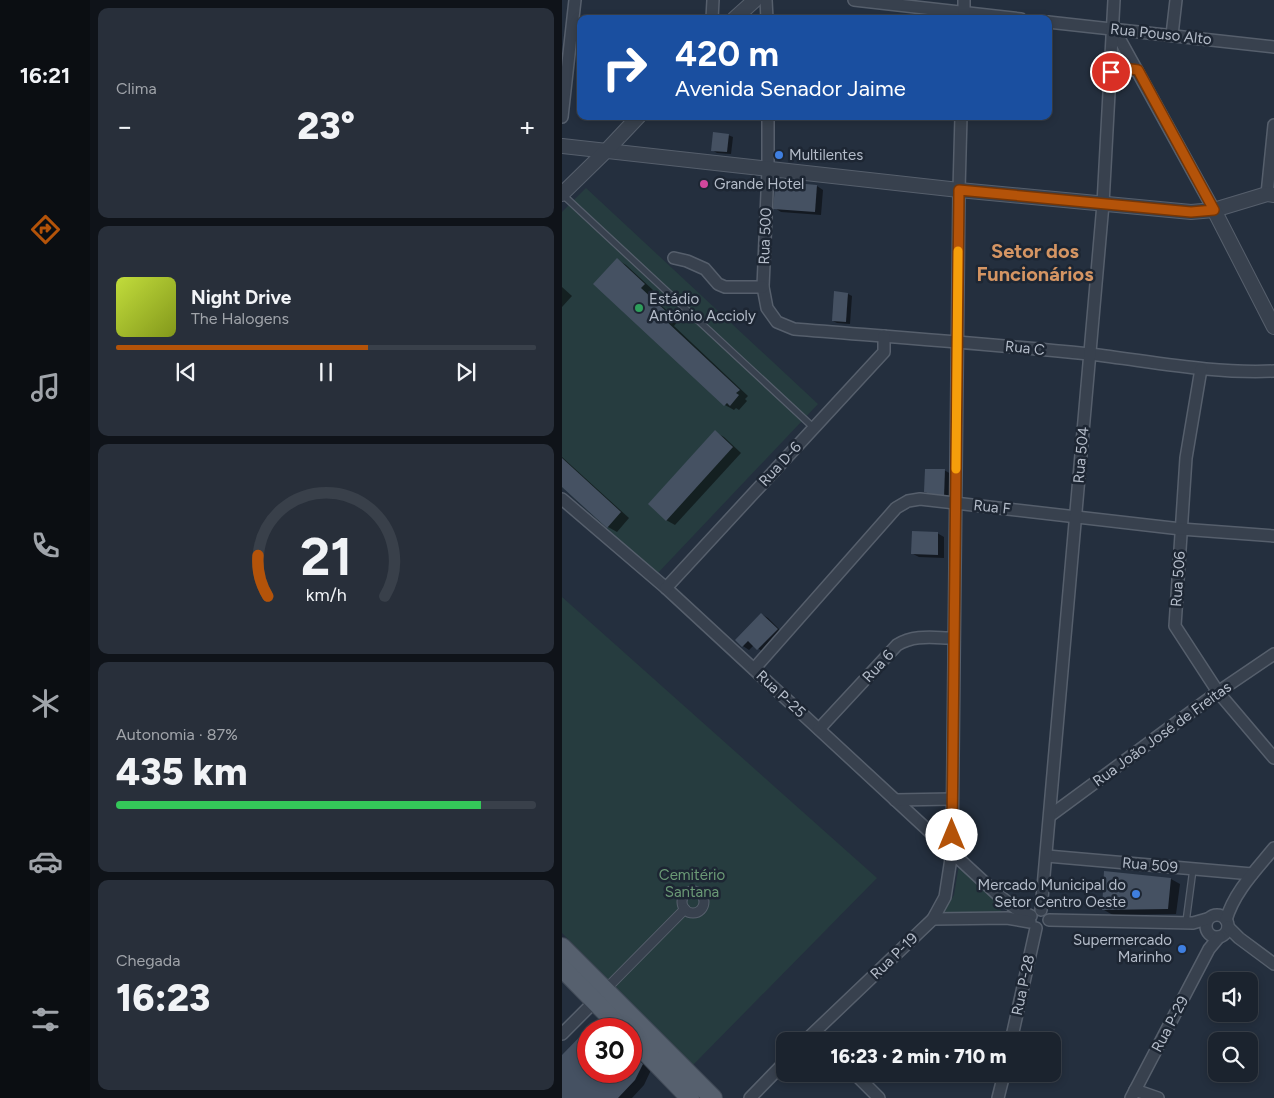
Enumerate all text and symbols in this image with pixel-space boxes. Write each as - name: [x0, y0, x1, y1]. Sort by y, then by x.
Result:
- street label: Rua Pouso Alto: [1109, 20, 1213, 48]
- text: 420 m: [675, 33, 779, 75]
- icon: right: [592, 35, 657, 100]
- pin: [1090, 51, 1132, 93]
- icon: arrive: [1097, 58, 1125, 86]
- text: 16:21: [20, 62, 70, 89]
- text: Avenida Senador Jaime: [675, 75, 906, 102]
- text: Clima: [116, 79, 157, 98]
- text: 23°: [297, 103, 355, 149]
- text: −: [116, 109, 133, 143]
- text: +: [519, 109, 536, 143]
- place label: Multilentes: [789, 146, 863, 164]
- marker: Multilentes: [773, 149, 785, 161]
- place label: Grande Hotel: [714, 175, 804, 193]
- marker: Grande Hotel: [698, 178, 710, 190]
- street label: Rua 500: [755, 207, 775, 265]
- icon: directions: [28, 212, 63, 247]
- district label: Setor dos Funcionários: [976, 239, 1094, 286]
- text: Night Drive: [191, 286, 291, 309]
- place label: Estádio Antônio Accioly: [649, 290, 756, 325]
- marker: Estádio Antônio Accioly: [633, 302, 645, 314]
- text: The Halogens: [191, 309, 289, 328]
- street label: Rua C: [1004, 337, 1046, 359]
- icon: previous: [172, 358, 200, 386]
- icon: pause: [312, 358, 340, 386]
- icon: next: [452, 358, 480, 386]
- icon: music: [28, 370, 63, 405]
- street label: Rua 504: [1070, 426, 1092, 484]
- street label: Rua D-6: [755, 438, 805, 490]
- street label: Rua F: [973, 496, 1011, 518]
- text: 21: [300, 526, 352, 588]
- icon: phone: [28, 528, 63, 563]
- street label: Rua 506: [1167, 550, 1189, 607]
- text: km/h: [306, 584, 346, 605]
- street label: Rua 6: [859, 646, 898, 686]
- street label: Rua P-25: [753, 667, 809, 721]
- street label: Rua João José de Freitas: [1089, 678, 1235, 790]
- icon: climate: [28, 686, 63, 721]
- text: Autonomia · 87%: [116, 725, 238, 744]
- text: 435 km: [116, 749, 248, 795]
- position arrow: [925, 808, 977, 860]
- icon: car: [28, 844, 63, 879]
- street label: Rua 509: [1121, 854, 1179, 876]
- park label: Cemitério Santana: [659, 866, 725, 901]
- place label: Mercado Municipal do Setor Centro Oeste: [978, 876, 1126, 911]
- marker: Mercado Municipal do Setor Centro Oeste: [1130, 888, 1142, 900]
- street label: Rua P-19: [867, 929, 921, 983]
- place label: Supermercado Marinho: [1073, 931, 1172, 966]
- marker: Supermercado Marinho: [1176, 943, 1188, 955]
- text: Chegada: [116, 951, 180, 970]
- street label: Rua P-28: [1008, 953, 1038, 1017]
- map controls: [1208, 972, 1258, 1082]
- button: sound: [1208, 972, 1258, 1022]
- text: 16:23: [116, 975, 210, 1021]
- street label: Rua P-29: [1148, 993, 1192, 1055]
- icon: filters: [28, 1002, 63, 1037]
- speed limit sign: 30: [577, 1018, 642, 1083]
- button: search: [1208, 1032, 1258, 1082]
- text: 16:23 · 2 min · 710 m: [831, 1045, 1006, 1068]

